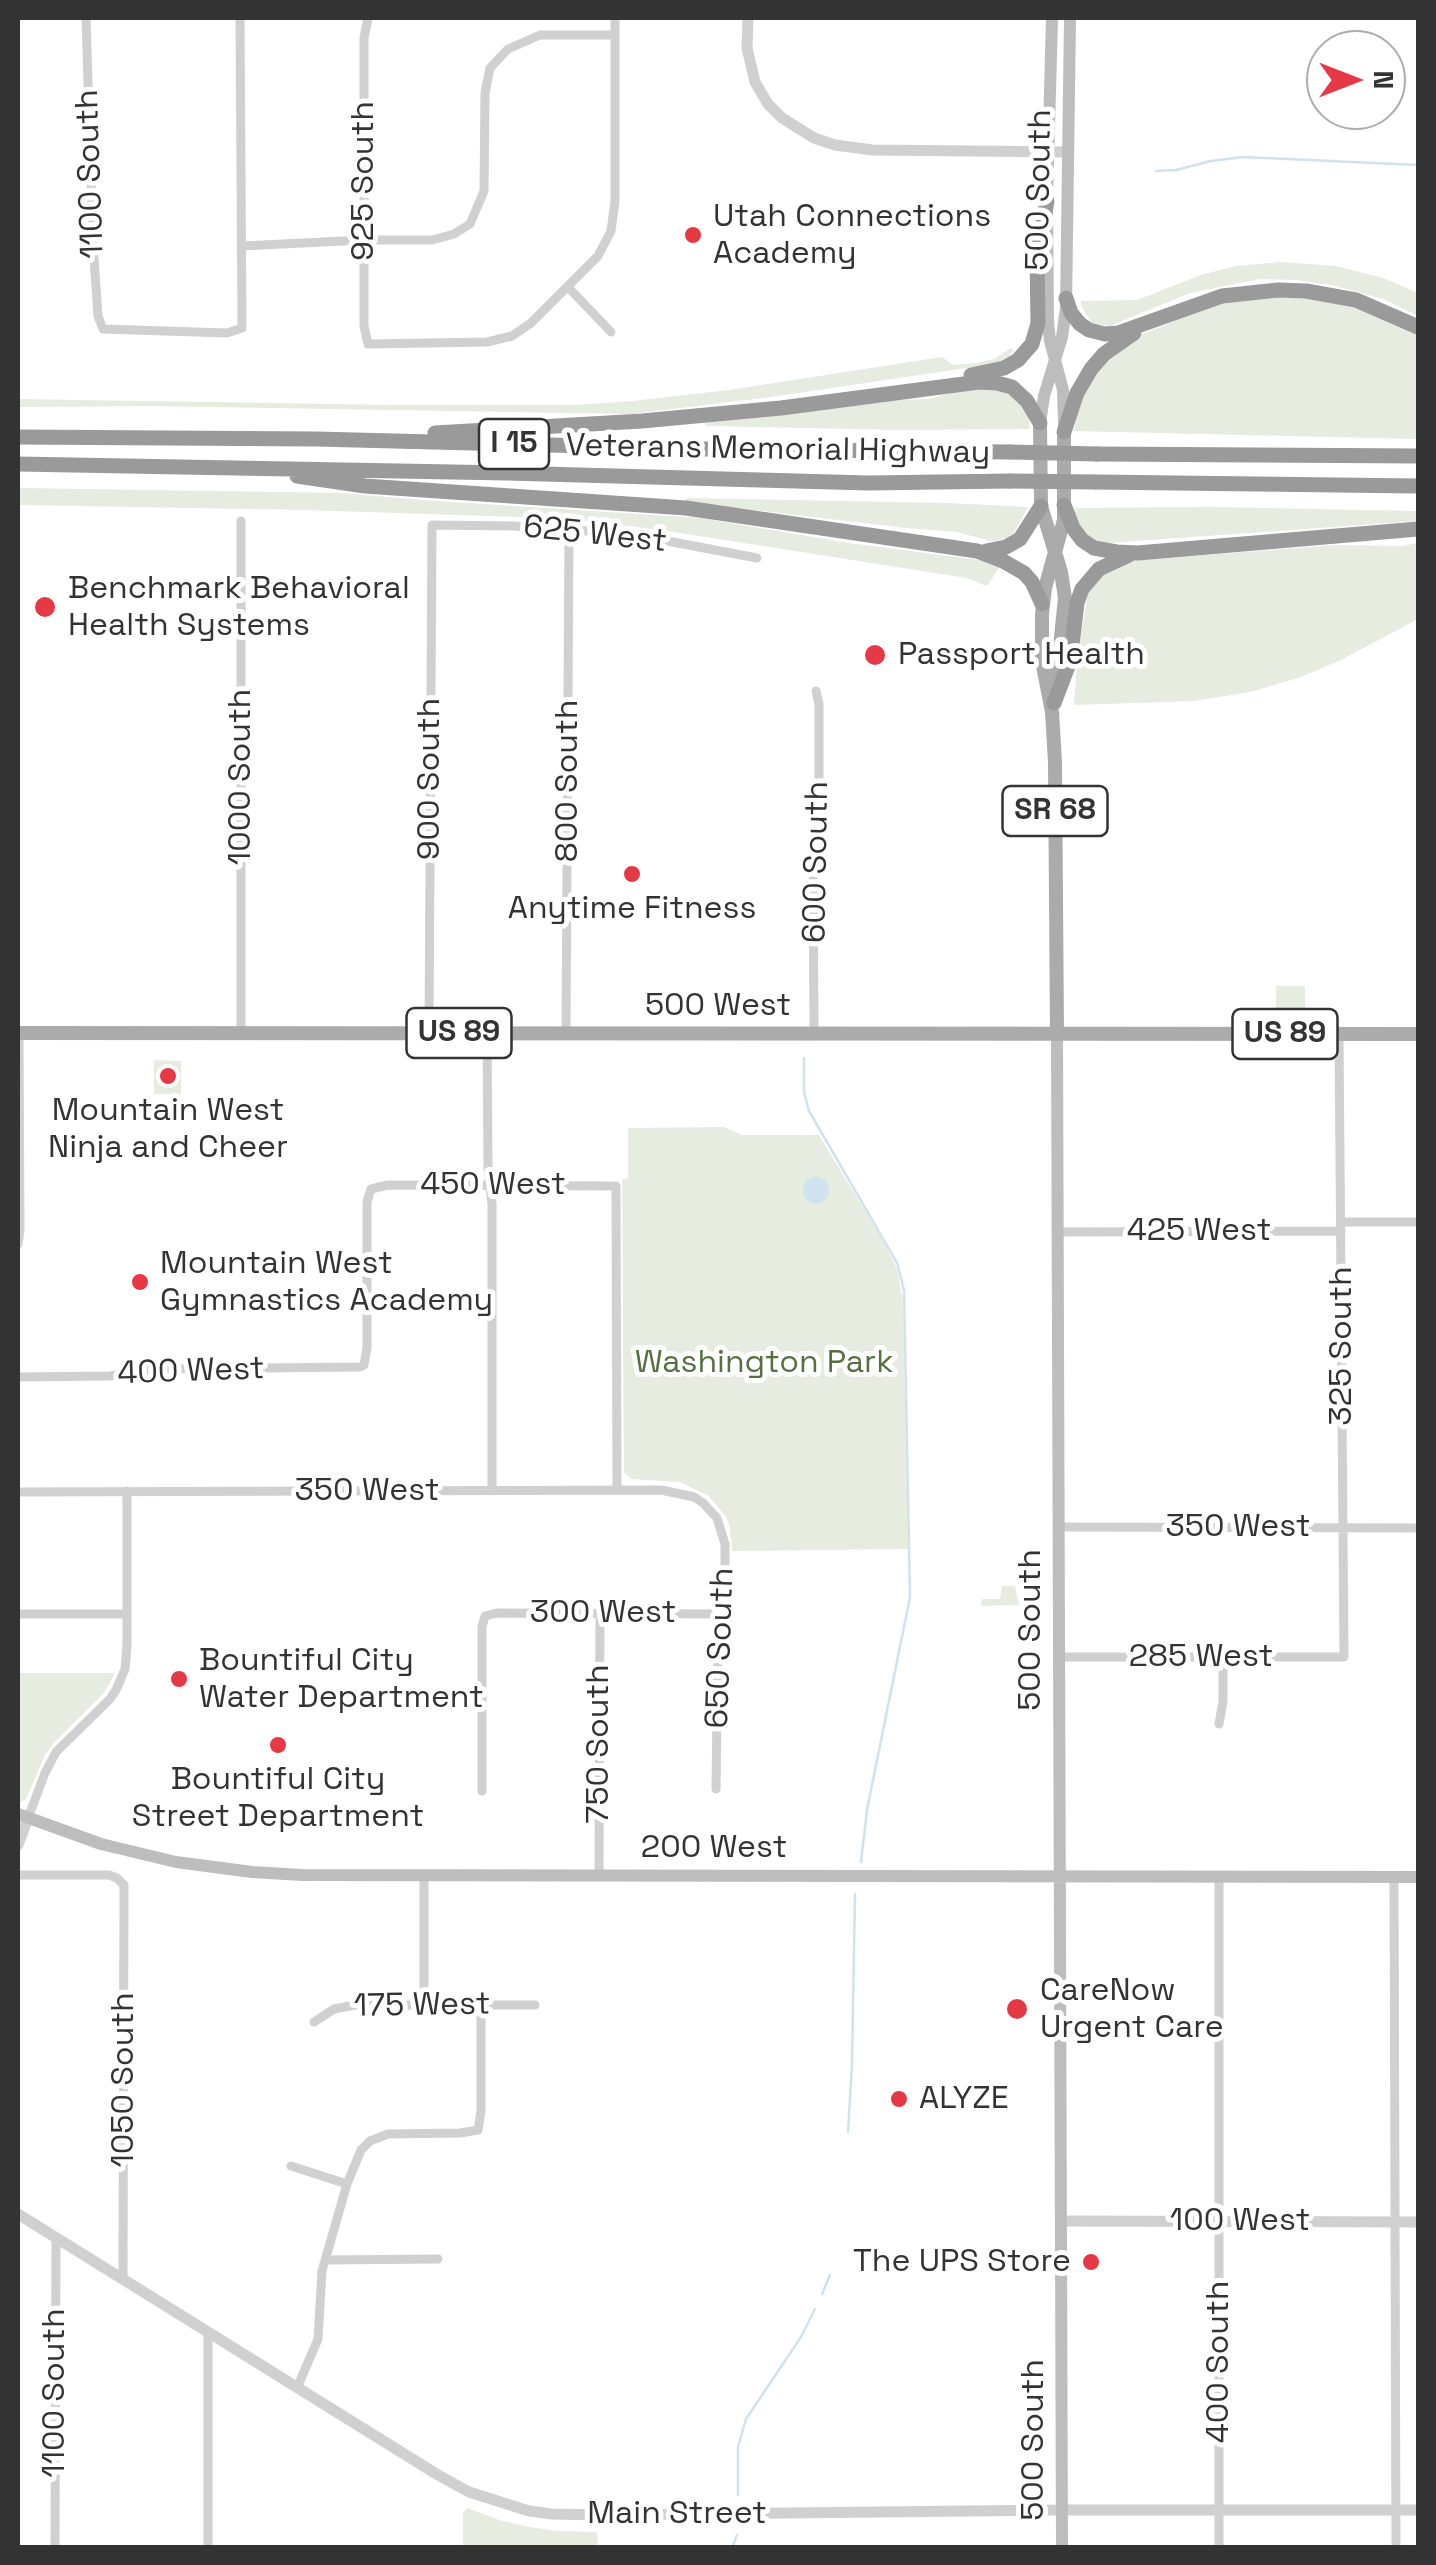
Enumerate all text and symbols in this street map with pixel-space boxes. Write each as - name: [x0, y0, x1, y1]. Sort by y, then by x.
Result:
- north arrow: [1306, 30, 1406, 130]
- text: N: [1366, 71, 1402, 89]
- street label: 1100 South: [69, 89, 113, 259]
- street label: 925 South: [345, 101, 383, 261]
- street label: 500 South: [1019, 109, 1061, 271]
- place label: Utah Connections Academy: [713, 198, 991, 273]
- marker: Utah Connections Academy: [682, 224, 704, 246]
- road number: I 15: [479, 419, 549, 469]
- street label: Veterans Memorial Highway: [565, 427, 991, 473]
- street label: 625 West: [521, 508, 669, 562]
- place label: Benchmark Behavioral Health Systems: [68, 570, 410, 645]
- marker: Benchmark Behavioral Health Systems: [32, 594, 58, 620]
- place label: Passport Health: [898, 636, 1145, 674]
- marker: Passport Health: [862, 642, 888, 668]
- street label: 1000 South: [222, 689, 260, 865]
- street label: 900 South: [411, 698, 449, 860]
- street label: 800 South: [549, 700, 587, 862]
- street label: 600 South: [796, 781, 838, 943]
- road number: SR 68: [1002, 786, 1108, 836]
- marker: Anytime Fitness: [621, 863, 643, 885]
- place label: Anytime Fitness: [508, 890, 756, 928]
- street label: 500 West: [645, 987, 791, 1025]
- road number: US 89: [406, 1008, 512, 1058]
- road number: US 89: [1232, 1009, 1338, 1059]
- marker: Mountain West Ninja and Cheer: [157, 1065, 179, 1087]
- place label: Mountain West Ninja and Cheer: [48, 1092, 288, 1167]
- street label: 450 West: [420, 1166, 566, 1204]
- street label: 425 West: [1127, 1212, 1271, 1250]
- place label: Mountain West Gymnastics Academy: [160, 1245, 493, 1320]
- street label: 325 South: [1323, 1266, 1361, 1426]
- marker: Mountain West Gymnastics Academy: [129, 1271, 151, 1293]
- park label: Washington Park: [635, 1344, 893, 1382]
- street label: 400 West: [117, 1350, 265, 1394]
- street label: 350 West: [295, 1472, 439, 1510]
- street label: 350 West: [1166, 1508, 1310, 1546]
- street label: 500 South: [1012, 1549, 1050, 1711]
- street label: 650 South: [699, 1567, 743, 1729]
- street label: 300 West: [530, 1594, 676, 1632]
- street label: 285 West: [1129, 1638, 1273, 1676]
- place label: Bountiful City Water Department: [199, 1642, 484, 1717]
- street label: 750 South: [580, 1664, 618, 1824]
- marker: Bountiful City Water Department: [168, 1668, 190, 1690]
- marker: Bountiful City Street Department: [267, 1734, 289, 1756]
- place label: Bountiful City Street Department: [132, 1761, 424, 1836]
- street label: 200 West: [641, 1829, 787, 1867]
- place label: CareNow Urgent Care: [1040, 1972, 1224, 2047]
- street label: 175 West: [353, 1986, 491, 2026]
- street label: 1050 South: [105, 1992, 143, 2168]
- marker: CareNow Urgent Care: [1004, 1996, 1030, 2022]
- place label: ALYZE: [919, 2080, 1009, 2118]
- marker: ALYZE: [888, 2088, 910, 2110]
- street label: 100 West: [1170, 2202, 1310, 2240]
- place label: The UPS Store: [853, 2243, 1071, 2281]
- marker: The UPS Store: [1080, 2251, 1102, 2273]
- street label: 400 South: [1200, 2281, 1238, 2443]
- street label: 1100 South: [36, 2308, 74, 2478]
- street label: 500 South: [1015, 2359, 1053, 2521]
- street label: Main Street: [587, 2495, 767, 2533]

